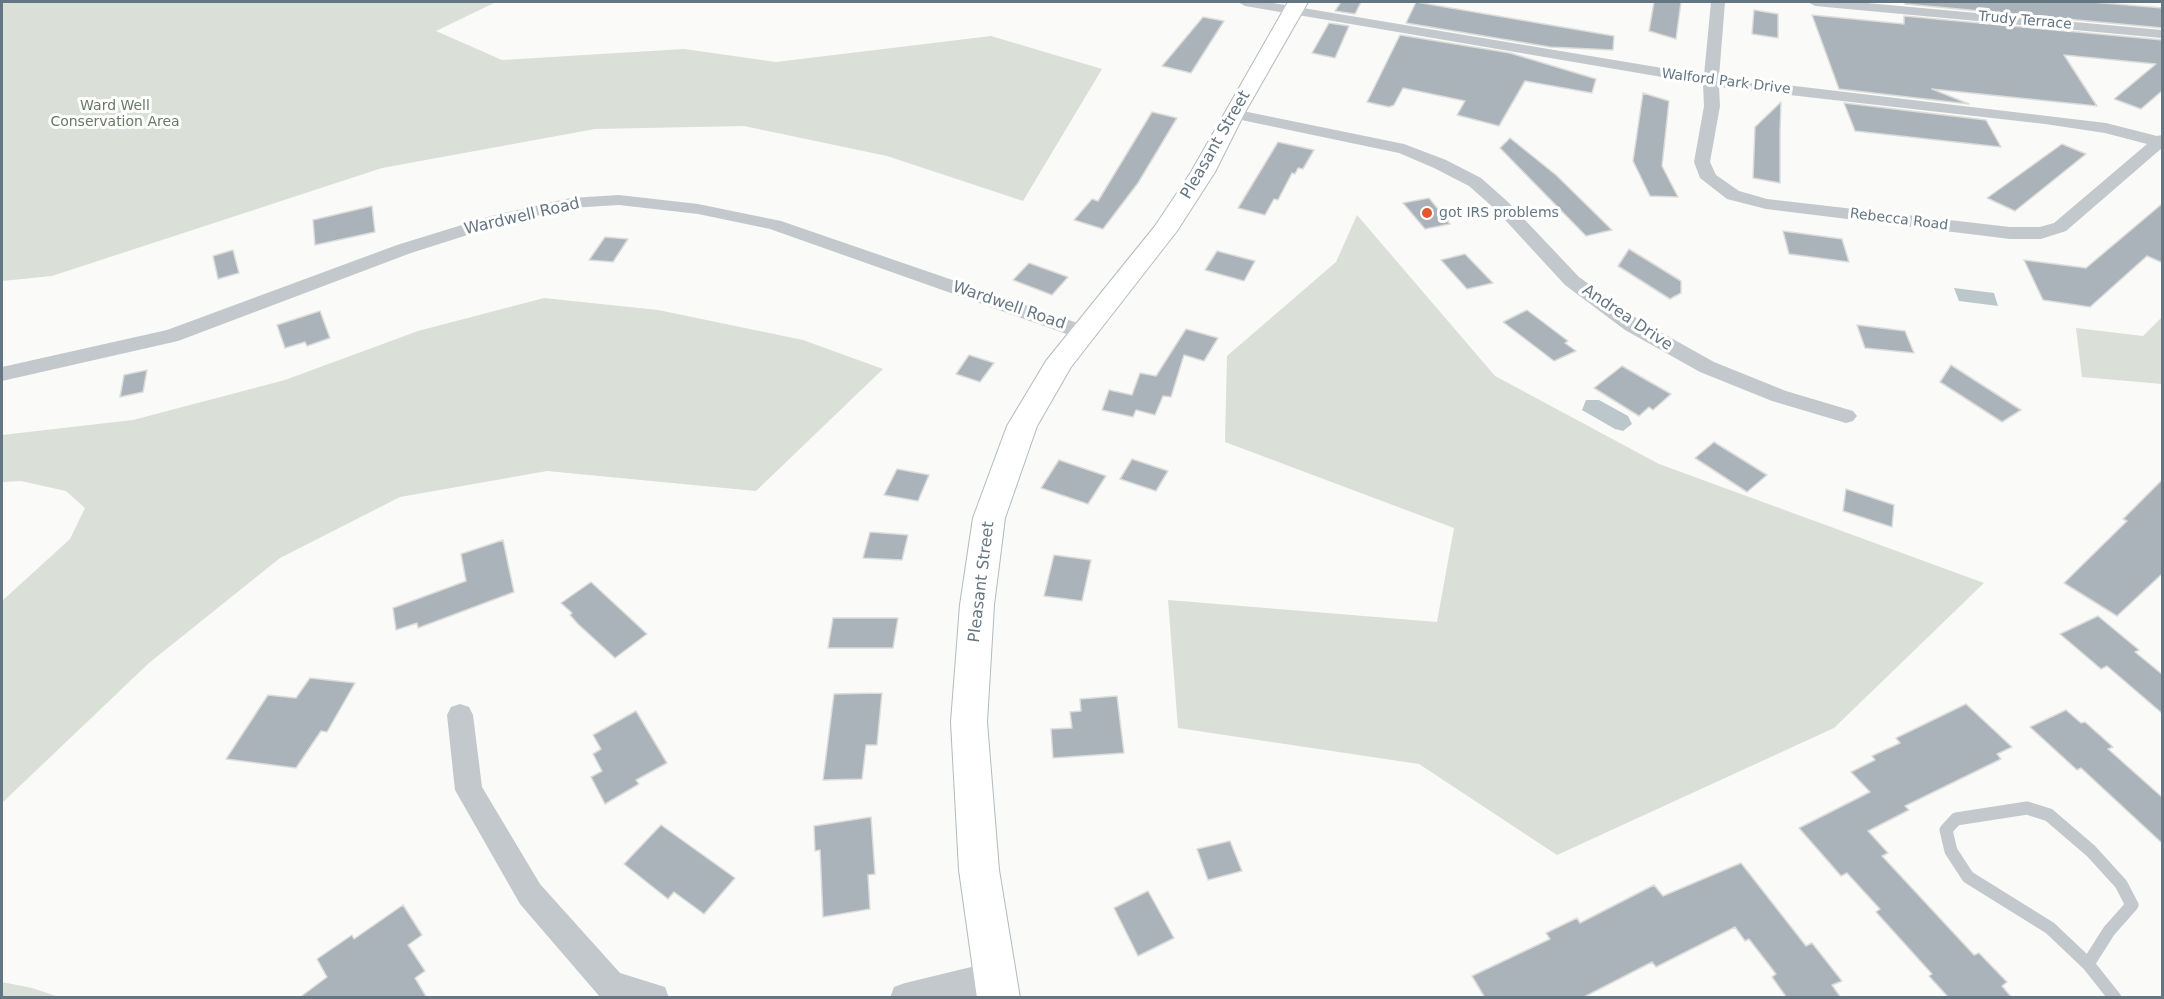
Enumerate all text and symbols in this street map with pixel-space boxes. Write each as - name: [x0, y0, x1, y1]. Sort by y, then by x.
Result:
- street label: Trudy Terrace: [1978, 9, 2072, 33]
- street label: Walford Park Drive: [1661, 66, 1791, 98]
- street label: Pleasant Street: [1177, 87, 1255, 203]
- park label: Ward Well Conservation Area: [50, 98, 180, 130]
- street label: Wardwell Road: [462, 194, 582, 240]
- place label: got IRS problems: [1439, 205, 1559, 221]
- marker: got IRS problems: [1420, 206, 1434, 220]
- street label: Rebecca Road: [1849, 206, 1949, 234]
- street label: Wardwell Road: [950, 278, 1068, 334]
- street label: Andrea Drive: [1578, 281, 1676, 355]
- street label: Pleasant Street: [965, 520, 999, 644]

